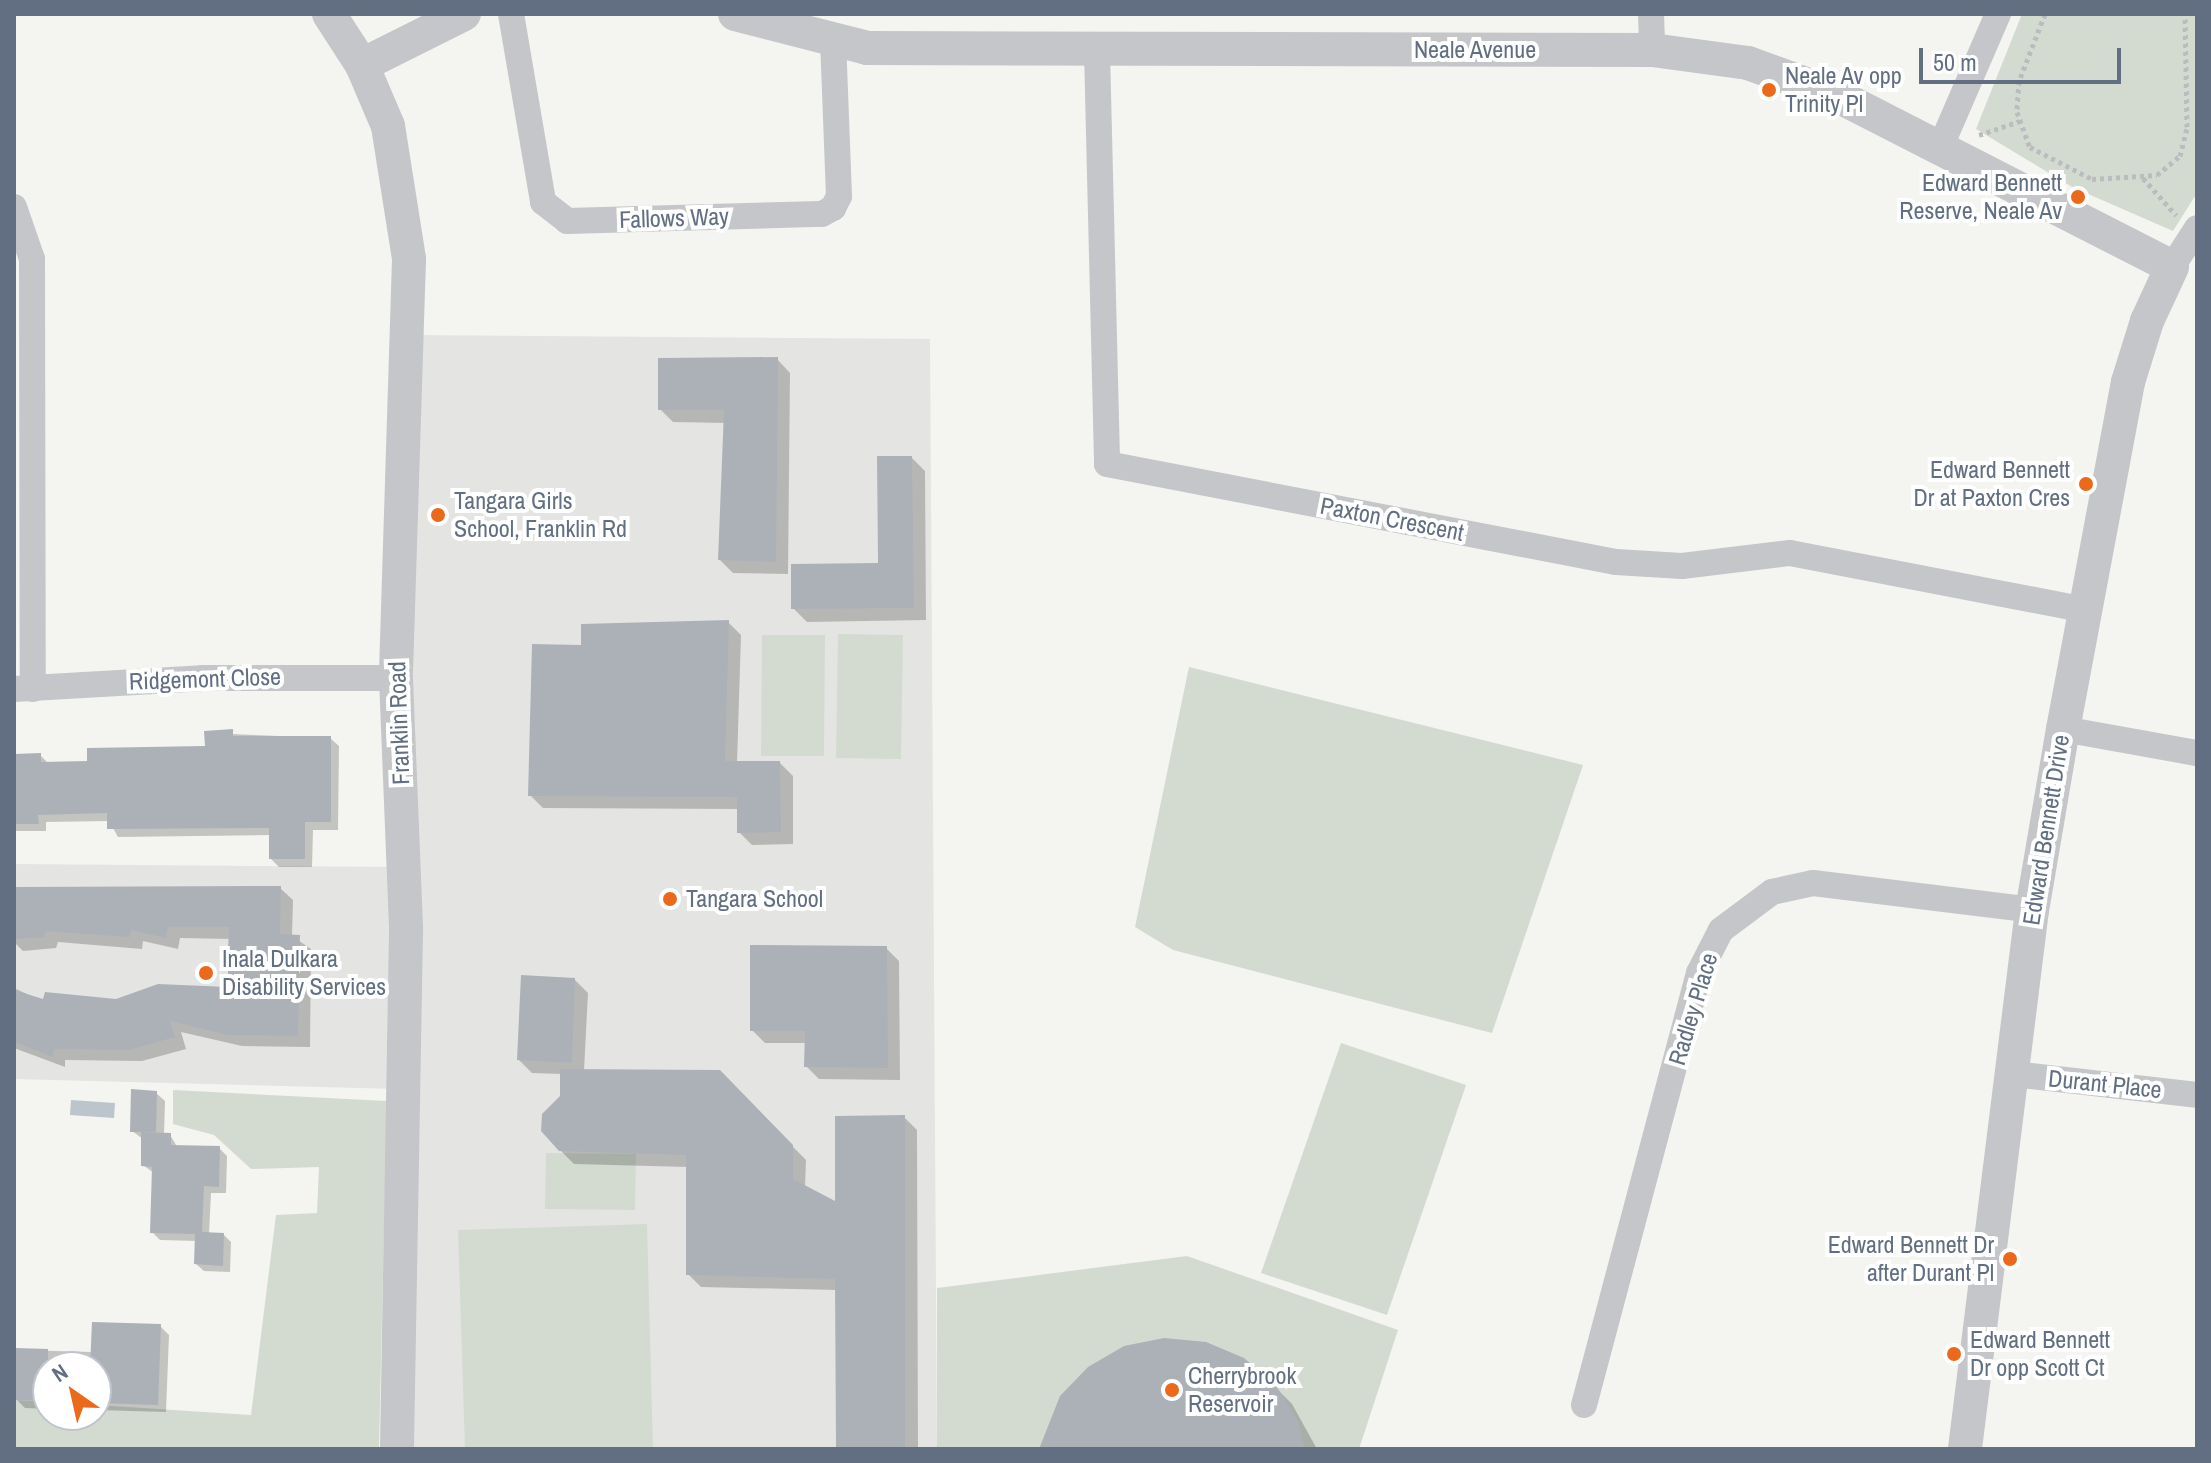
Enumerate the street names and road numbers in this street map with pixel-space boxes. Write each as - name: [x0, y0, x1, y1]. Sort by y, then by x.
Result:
- street label: Neale Avenue: [1413, 36, 1537, 64]
- street label: Fallows Way: [619, 202, 729, 234]
- street label: Paxton Crescent: [1318, 491, 1466, 547]
- street label: Franklin Road: [382, 661, 416, 785]
- street label: Ridgemont Close: [129, 662, 281, 696]
- street label: Edward Bennett Drive: [2017, 733, 2075, 927]
- street label: Radley Place: [1662, 949, 1724, 1069]
- street label: Durant Place: [2047, 1064, 2163, 1104]

